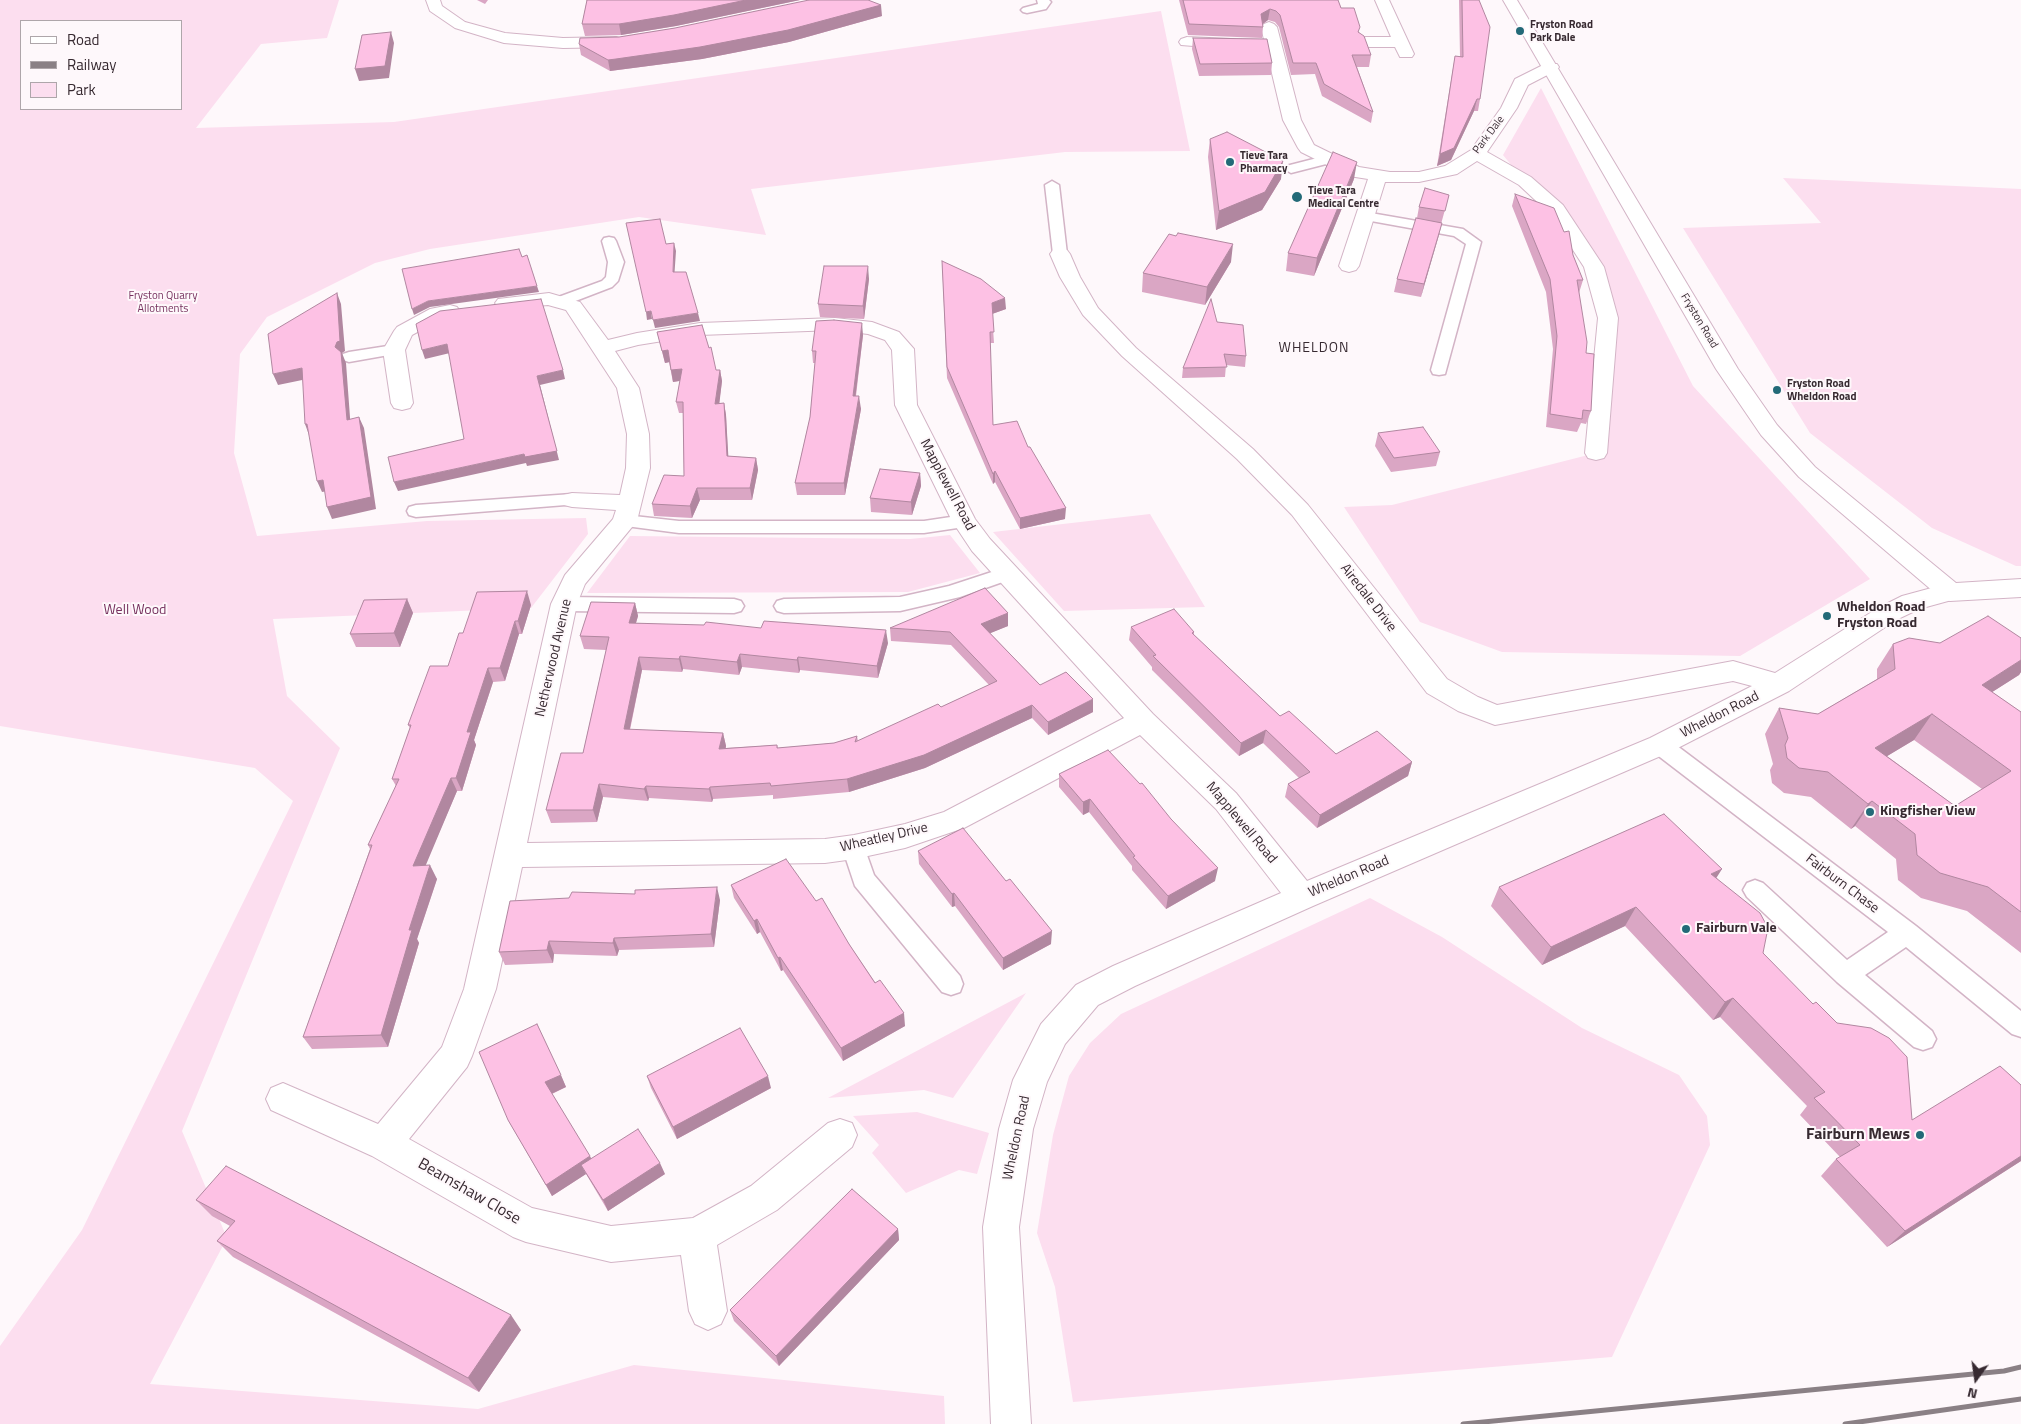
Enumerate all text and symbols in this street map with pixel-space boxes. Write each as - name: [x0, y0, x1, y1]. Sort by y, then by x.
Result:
- place label: Fryston Road Park Dale: [1530, 18, 1593, 44]
- legend: [20, 20, 182, 110]
- marker: Fryston Road Park Dale: [1514, 25, 1526, 37]
- text: Road: [67, 28, 99, 51]
- text: Railway: [67, 53, 117, 76]
- text: Park: [67, 78, 96, 101]
- street label: Park Dale: [1470, 113, 1508, 157]
- place label: Tieve Tara Pharmacy: [1240, 149, 1288, 175]
- marker: Tieve Tara Pharmacy: [1224, 156, 1236, 168]
- place label: Tieve Tara Medical Centre: [1308, 184, 1379, 210]
- marker: Tieve Tara Medical Centre: [1290, 190, 1304, 204]
- park label: Fryston Quarry Allotments: [128, 289, 198, 315]
- street label: Fryston Road: [1677, 291, 1721, 351]
- district label: WHELDON: [1278, 341, 1350, 357]
- place label: Fryston Road Wheldon Road: [1787, 377, 1857, 403]
- marker: Fryston Road Wheldon Road: [1771, 384, 1783, 396]
- street label: Mapplewell Road: [916, 436, 978, 534]
- street label: Airedale Drive: [1336, 561, 1400, 635]
- street label: Netherwood Avenue: [532, 597, 576, 719]
- place label: Wheldon Road Fryston Road: [1837, 600, 1925, 632]
- park label: Well Wood: [103, 603, 167, 619]
- marker: Wheldon Road Fryston Road: [1821, 610, 1833, 622]
- street label: Wheldon Road: [1678, 688, 1762, 742]
- street label: Mapplewell Road: [1202, 779, 1280, 867]
- place label: Kingfisher View: [1880, 804, 1976, 820]
- marker: Kingfisher View: [1864, 806, 1876, 818]
- street label: Wheatley Drive: [838, 820, 930, 856]
- street label: Fairburn Chase: [1802, 851, 1882, 917]
- street label: Wheldon Road: [1306, 852, 1392, 902]
- place label: Fairburn Vale: [1696, 921, 1777, 937]
- marker: Fairburn Vale: [1680, 923, 1692, 935]
- street label: Wheldon Road: [1000, 1094, 1034, 1182]
- place label: Fairburn Mews: [1806, 1125, 1910, 1145]
- marker: Fairburn Mews: [1914, 1129, 1926, 1141]
- street label: Beamshaw Close: [414, 1155, 524, 1229]
- north arrow: [1951, 1354, 2001, 1404]
- text: N: [1965, 1383, 1980, 1405]

